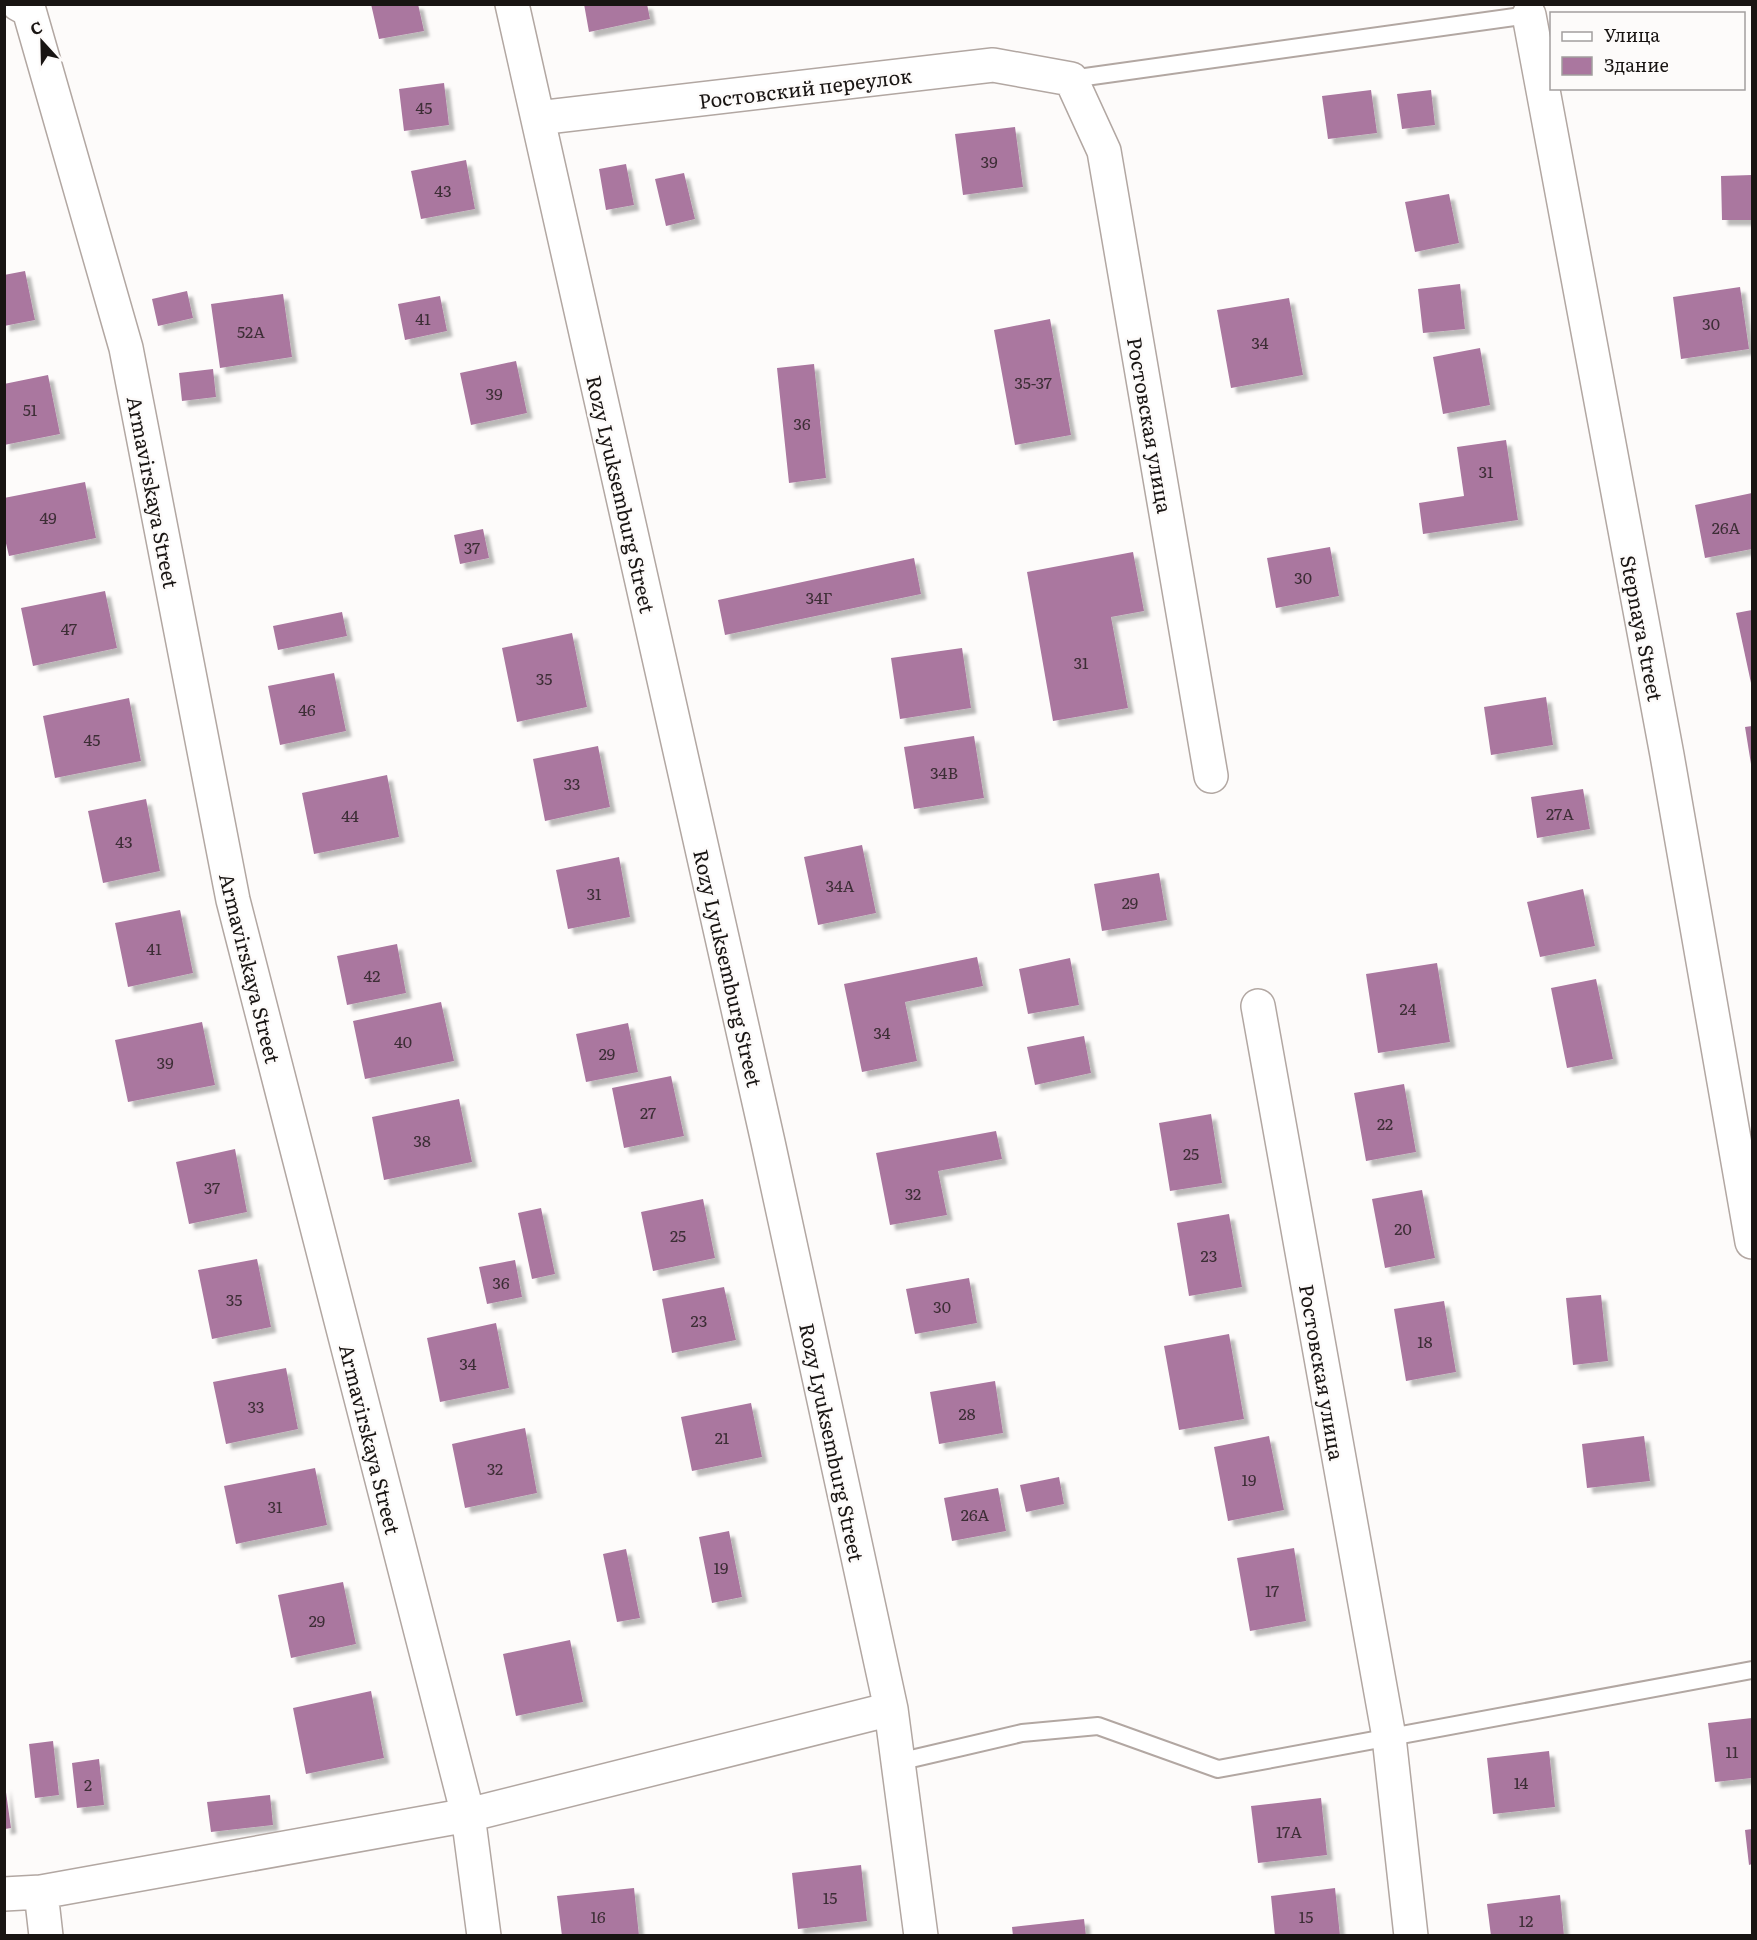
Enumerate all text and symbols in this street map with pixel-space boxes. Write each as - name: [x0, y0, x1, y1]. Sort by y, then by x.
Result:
- north arrow: [12, 12, 72, 72]
- legend: [1550, 12, 1745, 90]
- text: С: [26, 14, 46, 40]
- text: Улица: [1604, 21, 1660, 48]
- text: Здание: [1604, 51, 1669, 78]
- street label: Ростовский переулок: [697, 59, 913, 115]
- house number: 45: [416, 95, 432, 119]
- house number: 39: [980, 149, 998, 173]
- house number: 43: [434, 178, 452, 202]
- house number: 41: [415, 306, 431, 330]
- house number: 30: [1702, 311, 1720, 335]
- house number: 52А: [237, 319, 265, 343]
- house number: 34: [1251, 330, 1269, 354]
- street label: Ростовская улица: [1121, 335, 1181, 516]
- house number: 35-37: [1014, 370, 1052, 394]
- street label: Rozy Lyuksemburg Street: [580, 372, 664, 616]
- house number: 39: [485, 381, 503, 405]
- street label: Armavirskaya Street: [121, 393, 187, 591]
- house number: 51: [23, 397, 38, 421]
- house number: 36: [793, 411, 811, 435]
- house number: 31: [1478, 459, 1494, 483]
- house number: 49: [39, 505, 57, 529]
- house number: 26А: [1712, 515, 1740, 539]
- house number: 37: [464, 535, 480, 559]
- street label: Stepnaya Street: [1614, 552, 1672, 704]
- house number: 30: [1294, 565, 1312, 589]
- house number: 34Г: [805, 585, 833, 609]
- house number: 47: [61, 616, 77, 640]
- house number: 31: [1073, 650, 1089, 674]
- house number: 35: [536, 666, 552, 690]
- house number: 46: [298, 697, 316, 721]
- house number: 45: [84, 727, 100, 751]
- house number: 34В: [930, 760, 958, 784]
- house number: 33: [564, 771, 580, 795]
- house number: 27А: [1546, 801, 1574, 825]
- house number: 44: [341, 803, 359, 827]
- house number: 43: [115, 829, 133, 853]
- street label: Rozy Lyuksemburg Street: [687, 846, 771, 1090]
- street label: Armavirskaya Street: [213, 870, 289, 1066]
- house number: 34А: [825, 873, 855, 897]
- house number: 31: [586, 881, 602, 905]
- house number: 29: [1122, 890, 1138, 914]
- house number: 41: [146, 936, 162, 960]
- house number: 42: [364, 963, 380, 987]
- house number: 24: [1400, 996, 1417, 1020]
- house number: 34: [873, 1020, 891, 1044]
- house number: 40: [394, 1029, 412, 1053]
- house number: 29: [599, 1041, 615, 1065]
- house number: 39: [156, 1050, 174, 1074]
- house number: 27: [640, 1100, 656, 1124]
- house number: 22: [1377, 1111, 1393, 1135]
- house number: 38: [413, 1128, 431, 1152]
- house number: 25: [1183, 1141, 1199, 1165]
- house number: 37: [204, 1175, 220, 1199]
- house number: 32: [905, 1181, 921, 1205]
- house number: 20: [1394, 1216, 1412, 1240]
- house number: 25: [670, 1223, 686, 1247]
- house number: 23: [1201, 1243, 1217, 1267]
- house number: 36: [492, 1270, 510, 1294]
- street label: Ростовская улица: [1293, 1282, 1353, 1463]
- house number: 35: [226, 1287, 242, 1311]
- house number: 30: [933, 1294, 951, 1318]
- house number: 23: [691, 1308, 707, 1332]
- street label: Rozy Lyuksemburg Street: [793, 1320, 873, 1564]
- house number: 18: [1417, 1329, 1433, 1353]
- street label: Armavirskaya Street: [333, 1341, 409, 1537]
- house number: 34: [459, 1351, 477, 1375]
- house number: 33: [248, 1394, 264, 1418]
- house number: 28: [959, 1401, 976, 1425]
- house number: 21: [715, 1425, 730, 1449]
- house number: 32: [487, 1456, 503, 1480]
- house number: 19: [1242, 1467, 1256, 1491]
- house number: 31: [267, 1494, 283, 1518]
- house number: 26А: [961, 1502, 989, 1526]
- house number: 19: [714, 1555, 728, 1579]
- house number: 17: [1265, 1578, 1279, 1602]
- house number: 29: [309, 1608, 325, 1632]
- house number: 11: [1725, 1739, 1739, 1763]
- house number: 14: [1514, 1770, 1529, 1794]
- house number: 2: [84, 1772, 92, 1796]
- house number: 17А: [1276, 1819, 1302, 1843]
- house number: 15: [823, 1885, 837, 1909]
- house number: 16: [590, 1904, 606, 1928]
- house number: 15: [1299, 1904, 1313, 1928]
- house number: 12: [1519, 1908, 1533, 1932]

